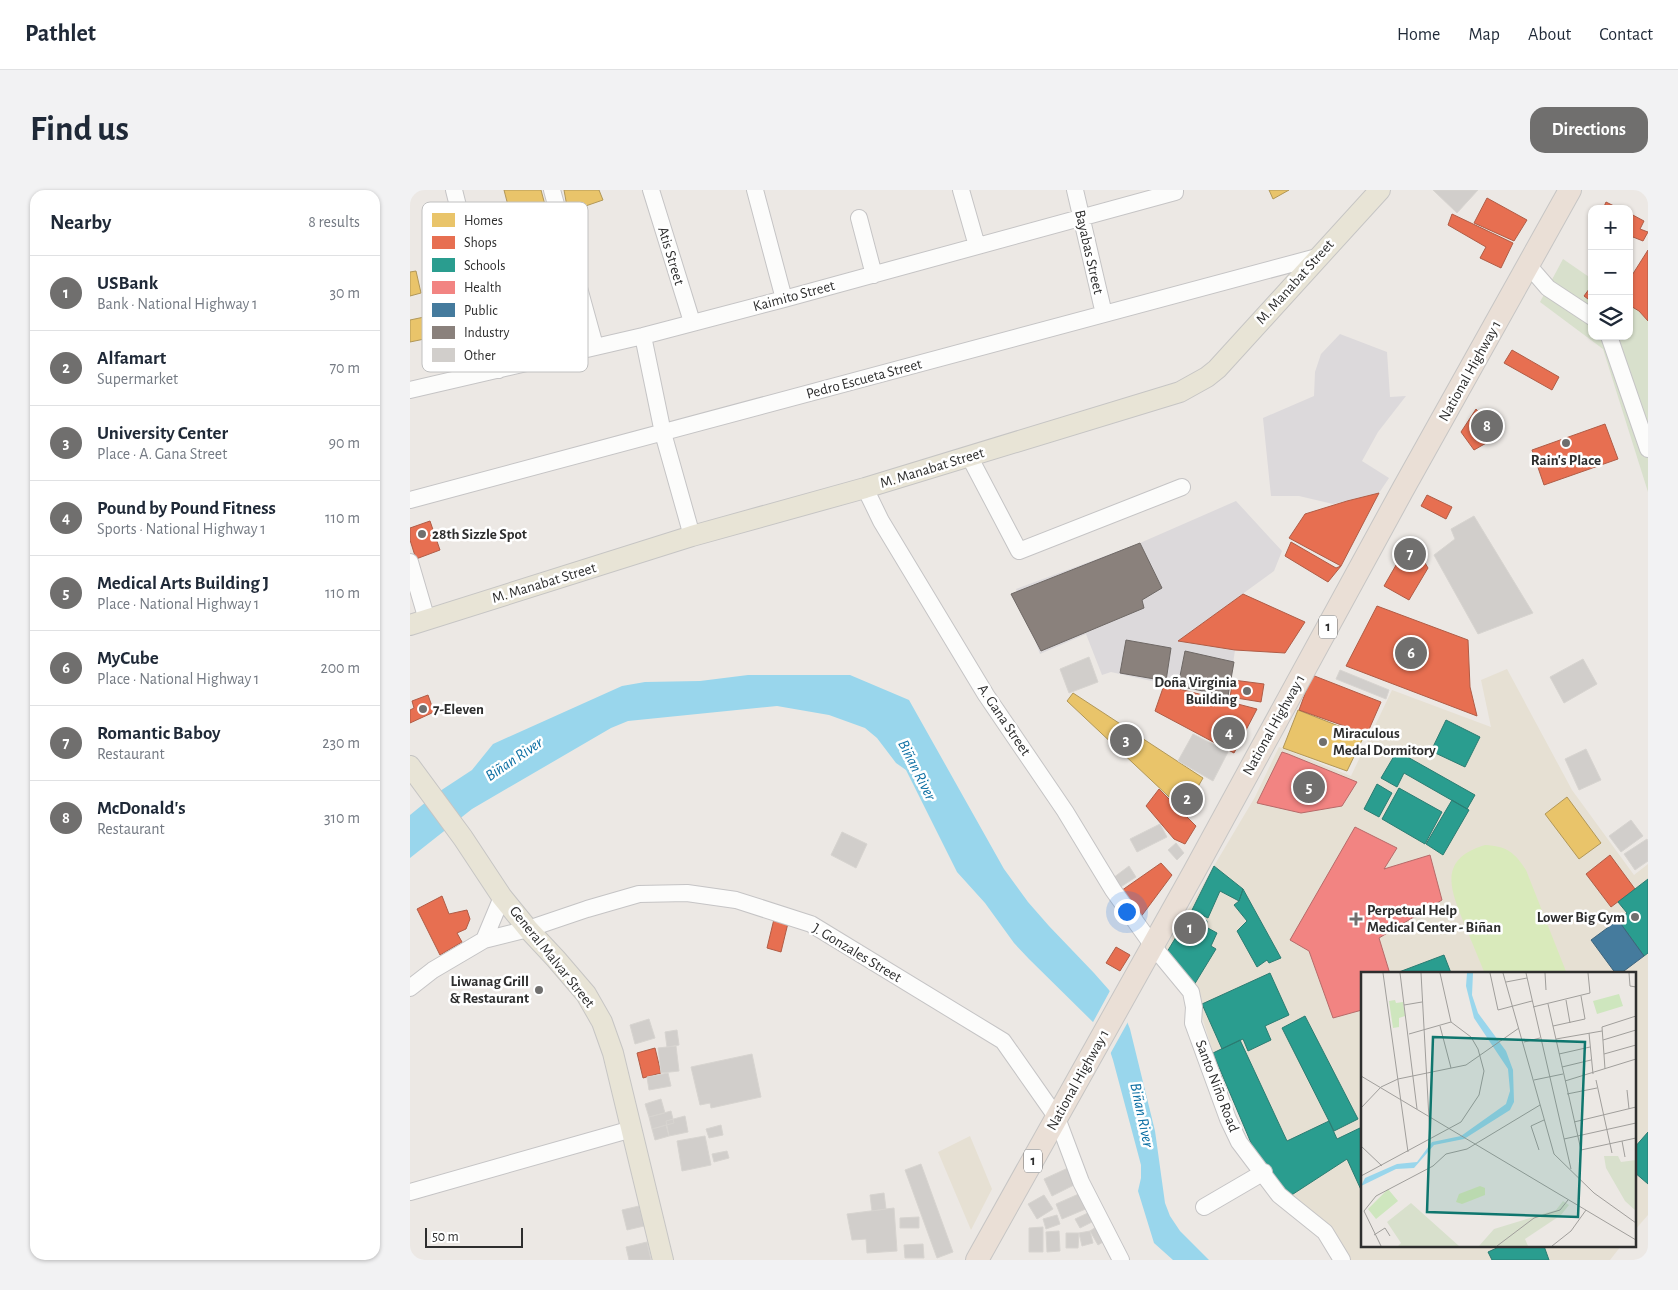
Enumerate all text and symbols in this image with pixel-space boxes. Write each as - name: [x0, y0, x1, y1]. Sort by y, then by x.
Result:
- text: Pathlet: [25, 22, 96, 46]
- text: Home: [1397, 26, 1440, 44]
- text: Map: [1468, 26, 1500, 44]
- text: About: [1528, 26, 1571, 44]
- text: Contact: [1599, 26, 1653, 44]
- button: Directions: [1530, 107, 1648, 153]
- text: Find us: [30, 112, 129, 147]
- legend: [422, 202, 588, 372]
- map controls: [1588, 205, 1633, 340]
- button: +: [1588, 205, 1633, 250]
- street label: Bayabas Street: [1072, 208, 1106, 296]
- text: Nearby: [50, 212, 111, 233]
- text: 8 results: [308, 214, 360, 230]
- text: Homes: [464, 214, 503, 228]
- street label: Atis Street: [655, 225, 687, 287]
- text: Shops: [464, 236, 497, 250]
- street label: M. Manabat Street: [1253, 237, 1337, 327]
- button: −: [1588, 250, 1633, 295]
- text: Schools: [464, 259, 505, 273]
- text: USBank: [97, 274, 158, 293]
- street label: Kaimito Street: [751, 278, 837, 314]
- text: Health: [464, 281, 501, 295]
- text: 1: [63, 285, 69, 301]
- text: 30 m: [330, 285, 360, 301]
- button: layers: [1588, 295, 1633, 340]
- text: Bank · National Highway 1: [97, 296, 258, 312]
- text: Public: [464, 304, 498, 318]
- street label: National Highway 1: [1436, 318, 1504, 424]
- text: Industry: [464, 326, 510, 340]
- text: Alfamart: [97, 349, 166, 368]
- text: Other: [464, 349, 496, 363]
- street label: Pedro Escueta Street: [805, 356, 924, 402]
- text: 2: [62, 360, 70, 376]
- text: 70 m: [329, 360, 360, 376]
- text: Supermarket: [97, 371, 178, 387]
- pin: 8: [1471, 407, 1503, 445]
- text: University Center: [97, 424, 228, 443]
- text: 3: [63, 435, 69, 451]
- text: 90 m: [329, 435, 360, 451]
- marker: Rain's Place: [1560, 437, 1572, 449]
- street label: M. Manabat Street: [878, 445, 986, 491]
- text: Place · A. Gana Street: [97, 446, 227, 462]
- place label: Rain's Place: [1531, 453, 1601, 468]
- text: Pound by Pound Fitness: [97, 499, 276, 518]
- text: 4: [62, 510, 70, 526]
- text: 110 m: [325, 510, 360, 526]
- text: Sports · National Highway 1: [97, 521, 266, 537]
- place label: 28th Sizzle Spot: [432, 527, 527, 542]
- marker: 28th Sizzle Spot: [416, 528, 428, 540]
- pin: 7: [1394, 535, 1426, 573]
- street label: M. Manabat Street: [490, 560, 598, 606]
- text: Medical Arts Building J: [97, 574, 269, 593]
- text: 5: [63, 585, 69, 601]
- text: 110 m: [325, 585, 360, 601]
- text: Place · National Highway 1: [97, 596, 259, 612]
- road number: 1: [1319, 616, 1337, 638]
- pin: 6: [1395, 634, 1427, 672]
- text: MyCube: [97, 649, 159, 668]
- text: 6: [62, 660, 70, 676]
- text: 200 m: [320, 660, 360, 676]
- text: Place · National Highway 1: [97, 671, 259, 687]
- street label: National Highway 1: [1240, 672, 1308, 778]
- place label: Doña Virginia Building: [1154, 675, 1237, 707]
- street label: A. Gana Street: [975, 682, 1033, 759]
- marker: Doña Virginia Building: [1241, 685, 1253, 697]
- place label: 7-Eleven: [433, 702, 484, 717]
- marker: 7-Eleven: [417, 703, 429, 715]
- pin: 4: [1213, 714, 1245, 752]
- pin: 3: [1110, 721, 1142, 759]
- text: Romantic Baboy: [97, 724, 221, 743]
- place label: Miraculous Medal Dormitory: [1333, 726, 1436, 758]
- water label: Biñan River: [482, 734, 546, 784]
- text: 7: [63, 735, 69, 751]
- text: 230 m: [322, 735, 360, 751]
- marker: Miraculous Medal Dormitory: [1317, 736, 1329, 748]
- water label: Biñan River: [895, 737, 939, 804]
- text: Restaurant: [97, 746, 165, 762]
- pin: 5: [1293, 768, 1325, 806]
- pin: 2: [1171, 780, 1203, 818]
- text: McDonald's: [97, 799, 186, 818]
- text: 8: [62, 810, 70, 826]
- text: 310 m: [324, 810, 360, 826]
- text: Restaurant: [97, 821, 165, 837]
- your location: [1114, 899, 1140, 925]
- street label: General Malvar Street: [507, 903, 598, 1011]
- place label: Perpetual Help Medical Center - Biñan: [1367, 903, 1501, 935]
- pin: 1: [1174, 909, 1206, 947]
- place label: Lower Big Gym: [1537, 910, 1625, 925]
- marker: Lower Big Gym: [1629, 911, 1641, 923]
- marker: Perpetual Help Medical Center - Biñan: [1349, 912, 1363, 926]
- street label: J. Gonzales Street: [810, 921, 904, 986]
- inset map: [1361, 972, 1636, 1248]
- place label: Liwanag Grill & Restaurant: [450, 974, 529, 1006]
- marker: Liwanag Grill & Restaurant: [533, 984, 545, 996]
- street label: National Highway 1: [1044, 1027, 1112, 1133]
- street label: Santo Niño Road: [1193, 1038, 1241, 1134]
- water label: Biñan River: [1127, 1081, 1157, 1149]
- road number: 1: [1024, 1149, 1042, 1172]
- scale bar: [425, 1225, 522, 1248]
- text: 50 m: [432, 1230, 459, 1244]

